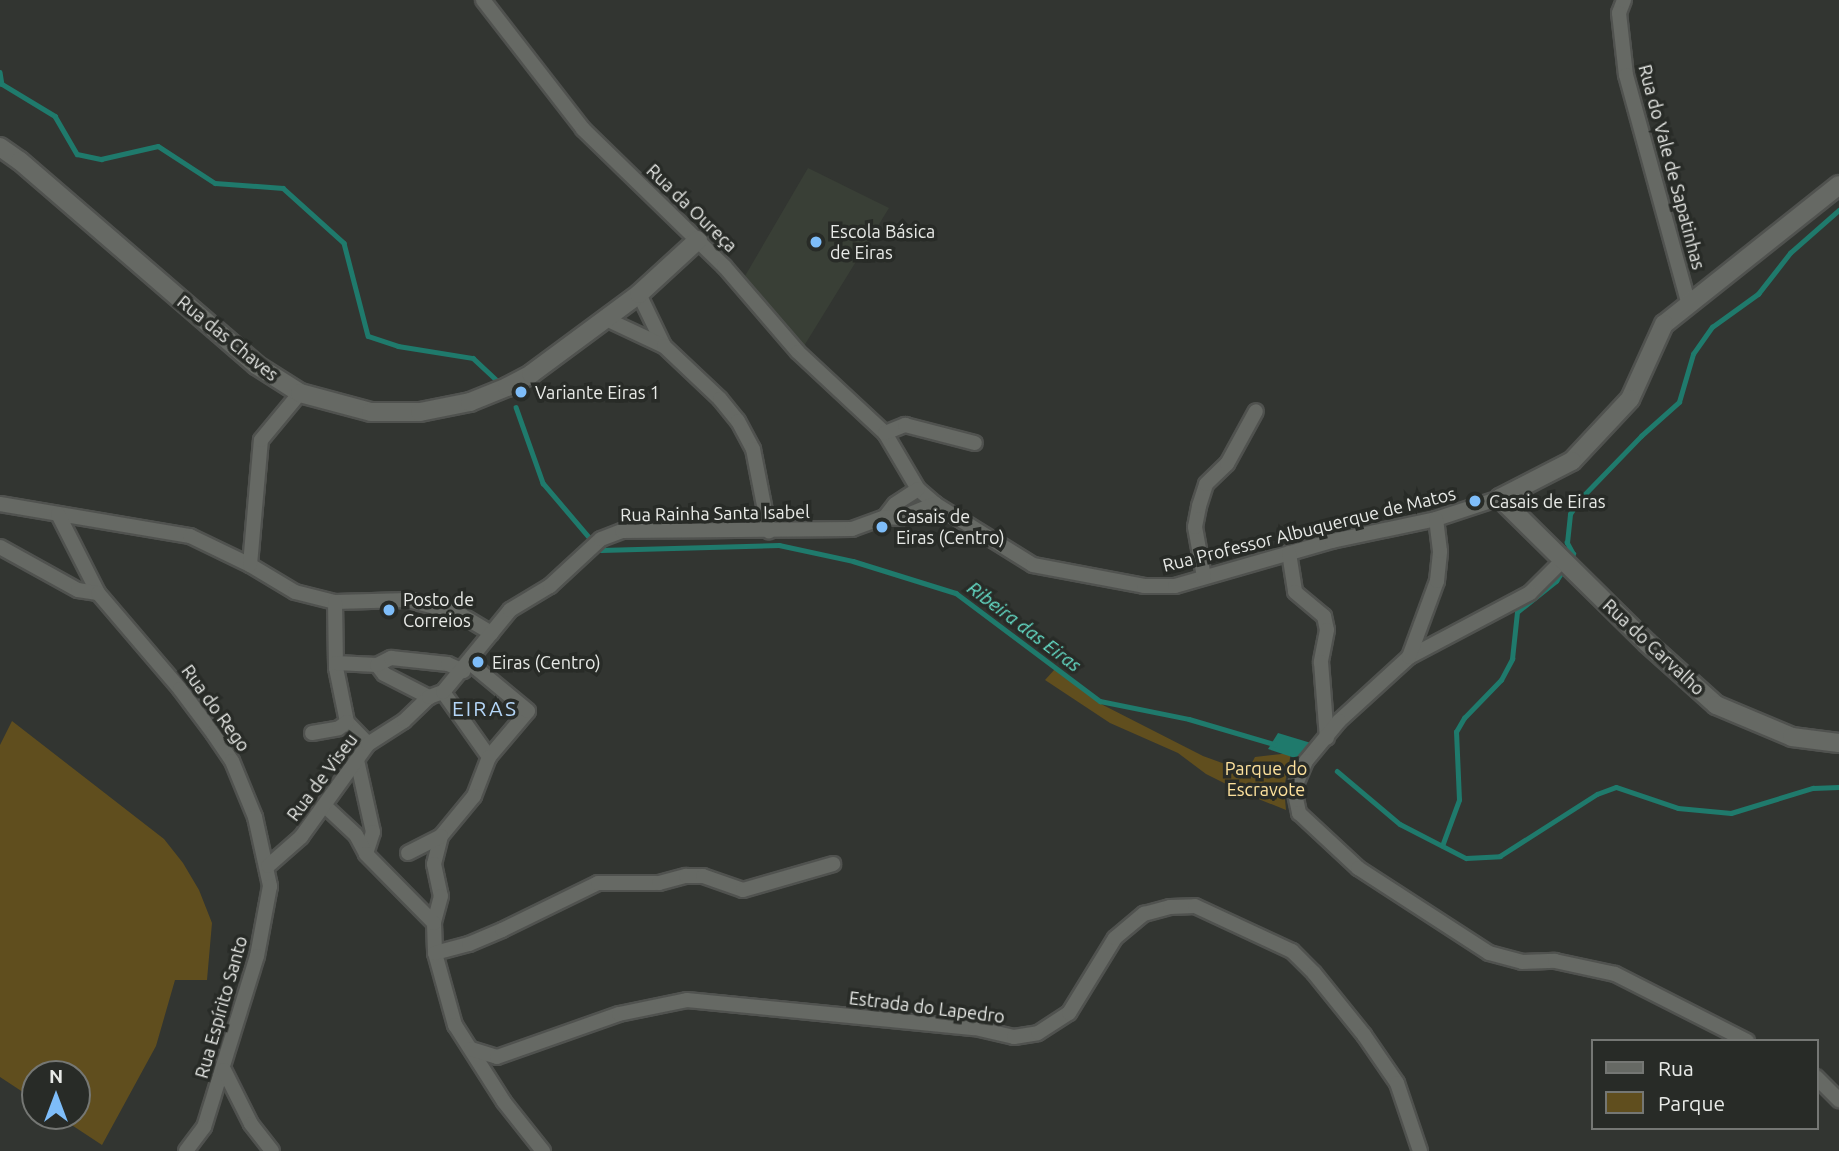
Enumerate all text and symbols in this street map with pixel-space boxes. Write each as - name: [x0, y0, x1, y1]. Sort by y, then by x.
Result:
- street label: Rua do Vale de Sapatinhas: [1634, 62, 1710, 272]
- street label: Rua da Oureça: [642, 159, 742, 257]
- place label: Escola Básica de Eiras: [830, 221, 935, 264]
- marker: Escola Básica de Eiras: [808, 234, 824, 250]
- street label: Rua das Chaves: [173, 291, 283, 385]
- place label: Variante Eiras 1: [535, 381, 660, 403]
- marker: Variante Eiras 1: [513, 384, 529, 400]
- street label: Rua Professor Albuquerque de Matos: [1160, 482, 1458, 576]
- place label: Casais de Eiras: [1489, 490, 1606, 512]
- marker: Casais de Eiras: [1467, 493, 1483, 509]
- street label: Rua Rainha Santa Isabel: [620, 501, 810, 525]
- place label: Casais de Eiras (Centro): [896, 506, 1005, 548]
- marker: Casais de Eiras (Centro): [874, 519, 890, 535]
- water label: Ribeira das Eiras: [963, 577, 1085, 677]
- place label: Posto de Correios: [403, 589, 474, 632]
- street label: Rua do Carvalho: [1599, 594, 1709, 700]
- marker: Posto de Correios: [381, 602, 397, 618]
- place label: Eiras (Centro): [492, 651, 601, 673]
- marker: Eiras (Centro): [470, 654, 486, 670]
- street label: Rua do Rego: [177, 660, 255, 756]
- district label: EIRAS: [453, 695, 517, 721]
- street label: Rua de Viseu: [282, 729, 362, 825]
- park label: Parque do Escravote: [1225, 758, 1307, 800]
- street label: Rua Espírito Santo: [190, 933, 252, 1081]
- street label: Estrada do Lapedro: [848, 987, 1006, 1027]
- legend: [1590, 1039, 1818, 1130]
- text: Rua: [1658, 1056, 1694, 1080]
- north arrow: [21, 1060, 91, 1130]
- text: N: [49, 1065, 63, 1087]
- text: Parque: [1658, 1091, 1725, 1115]

